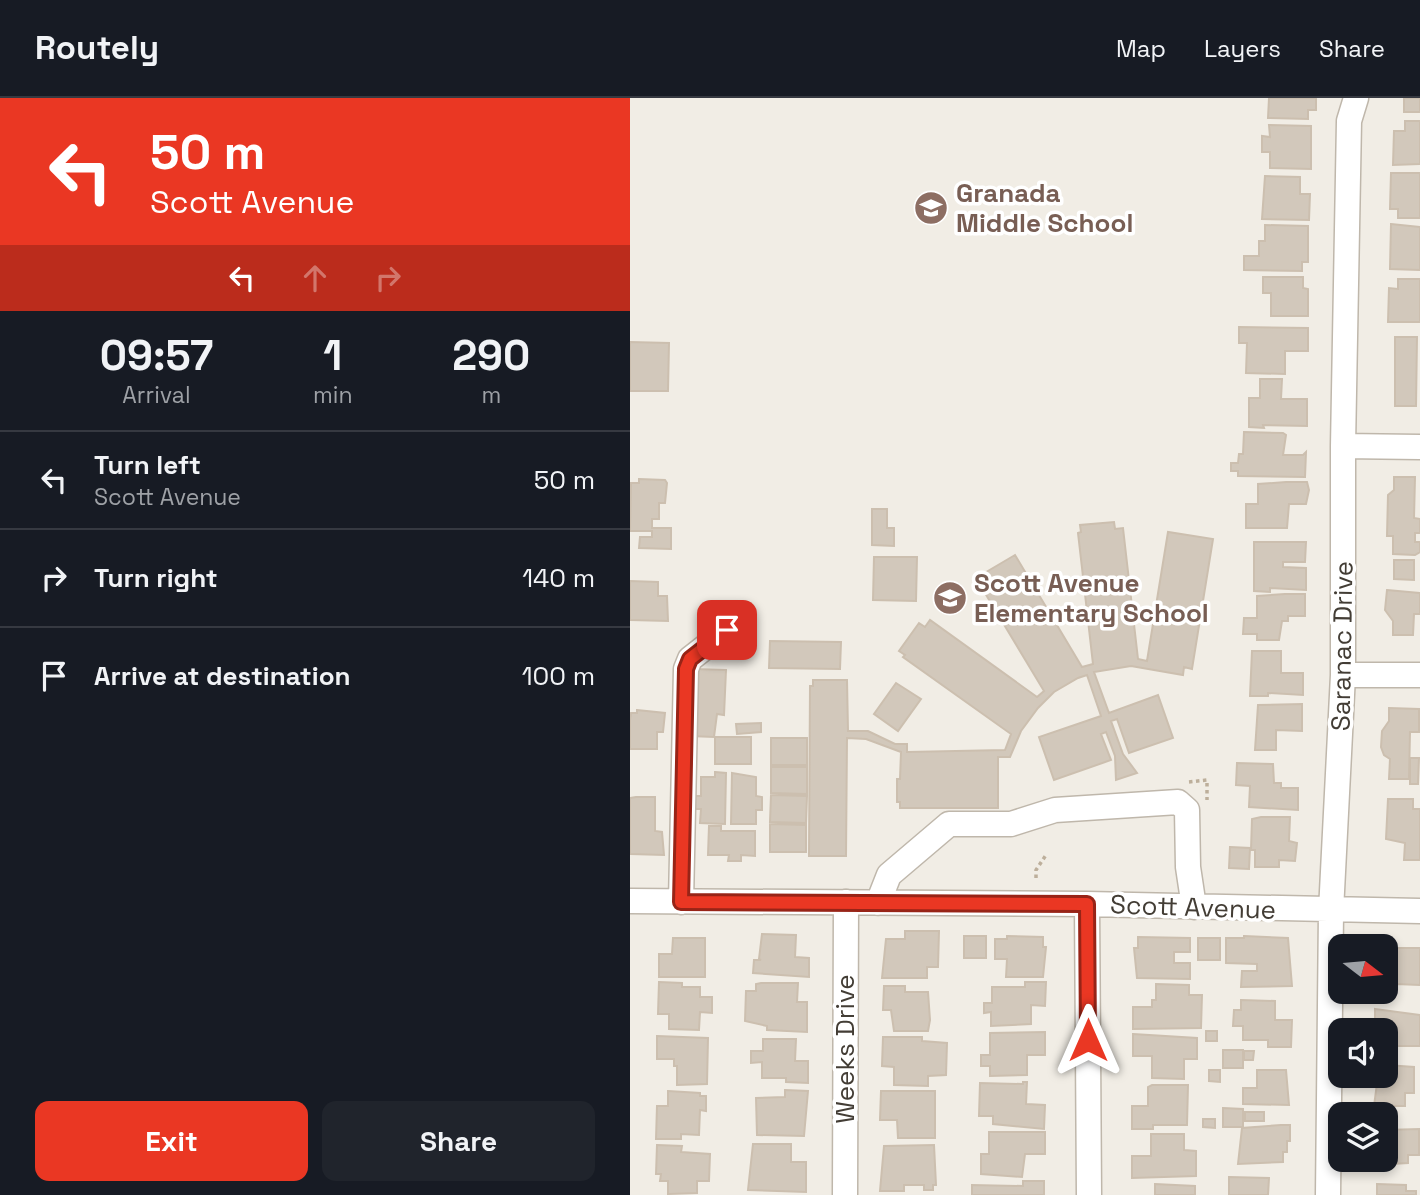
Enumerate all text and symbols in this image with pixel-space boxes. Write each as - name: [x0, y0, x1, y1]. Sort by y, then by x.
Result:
- text: Routely: [35, 27, 159, 69]
- text: Map: [1116, 33, 1166, 64]
- text: Layers: [1204, 33, 1281, 64]
- text: Share: [1319, 33, 1385, 64]
- text: 50 m: [150, 121, 265, 183]
- icon: left: [35, 126, 126, 217]
- place label: Granada Middle School: [956, 176, 1133, 240]
- text: Scott Avenue: [150, 182, 354, 222]
- school or university icon: Granada Middle School: [912, 189, 950, 227]
- icon: left: [223, 259, 261, 297]
- icon: ahead: [296, 259, 334, 297]
- icon: right: [369, 259, 407, 297]
- text: 09:57: [100, 329, 213, 382]
- text: 1: [323, 329, 342, 382]
- text: 290: [452, 329, 530, 382]
- text: Arrival: [122, 380, 191, 410]
- text: min: [313, 380, 353, 410]
- text: m: [481, 380, 501, 410]
- text: Turn left: [94, 448, 201, 482]
- icon: left: [35, 461, 73, 499]
- text: 50 m: [534, 463, 595, 497]
- text: Scott Avenue: [94, 482, 241, 512]
- icon: right: [35, 559, 73, 597]
- text: Turn right: [94, 561, 218, 595]
- text: 140 m: [522, 561, 595, 595]
- street label: Saranac Drive: [1324, 561, 1360, 731]
- place label: Scott Avenue Elementary School: [974, 566, 1209, 630]
- school or university icon: Scott Avenue Elementary School: [931, 579, 969, 617]
- pin: [697, 600, 757, 660]
- icon: arrive: [708, 611, 746, 649]
- icon: arrive: [35, 657, 73, 695]
- text: Arrive at destination: [94, 659, 351, 693]
- text: 100 m: [522, 659, 595, 693]
- street label: Scott Avenue: [1109, 887, 1277, 927]
- north arrow: [1328, 934, 1398, 1004]
- map controls: [1328, 934, 1398, 1172]
- street label: Weeks Drive: [828, 974, 862, 1124]
- position arrow: [1051, 1003, 1125, 1077]
- button: sound: [1328, 1018, 1398, 1088]
- button: Exit: [35, 1101, 308, 1181]
- button: Share: [322, 1101, 595, 1181]
- button: layers: [1328, 1102, 1398, 1172]

